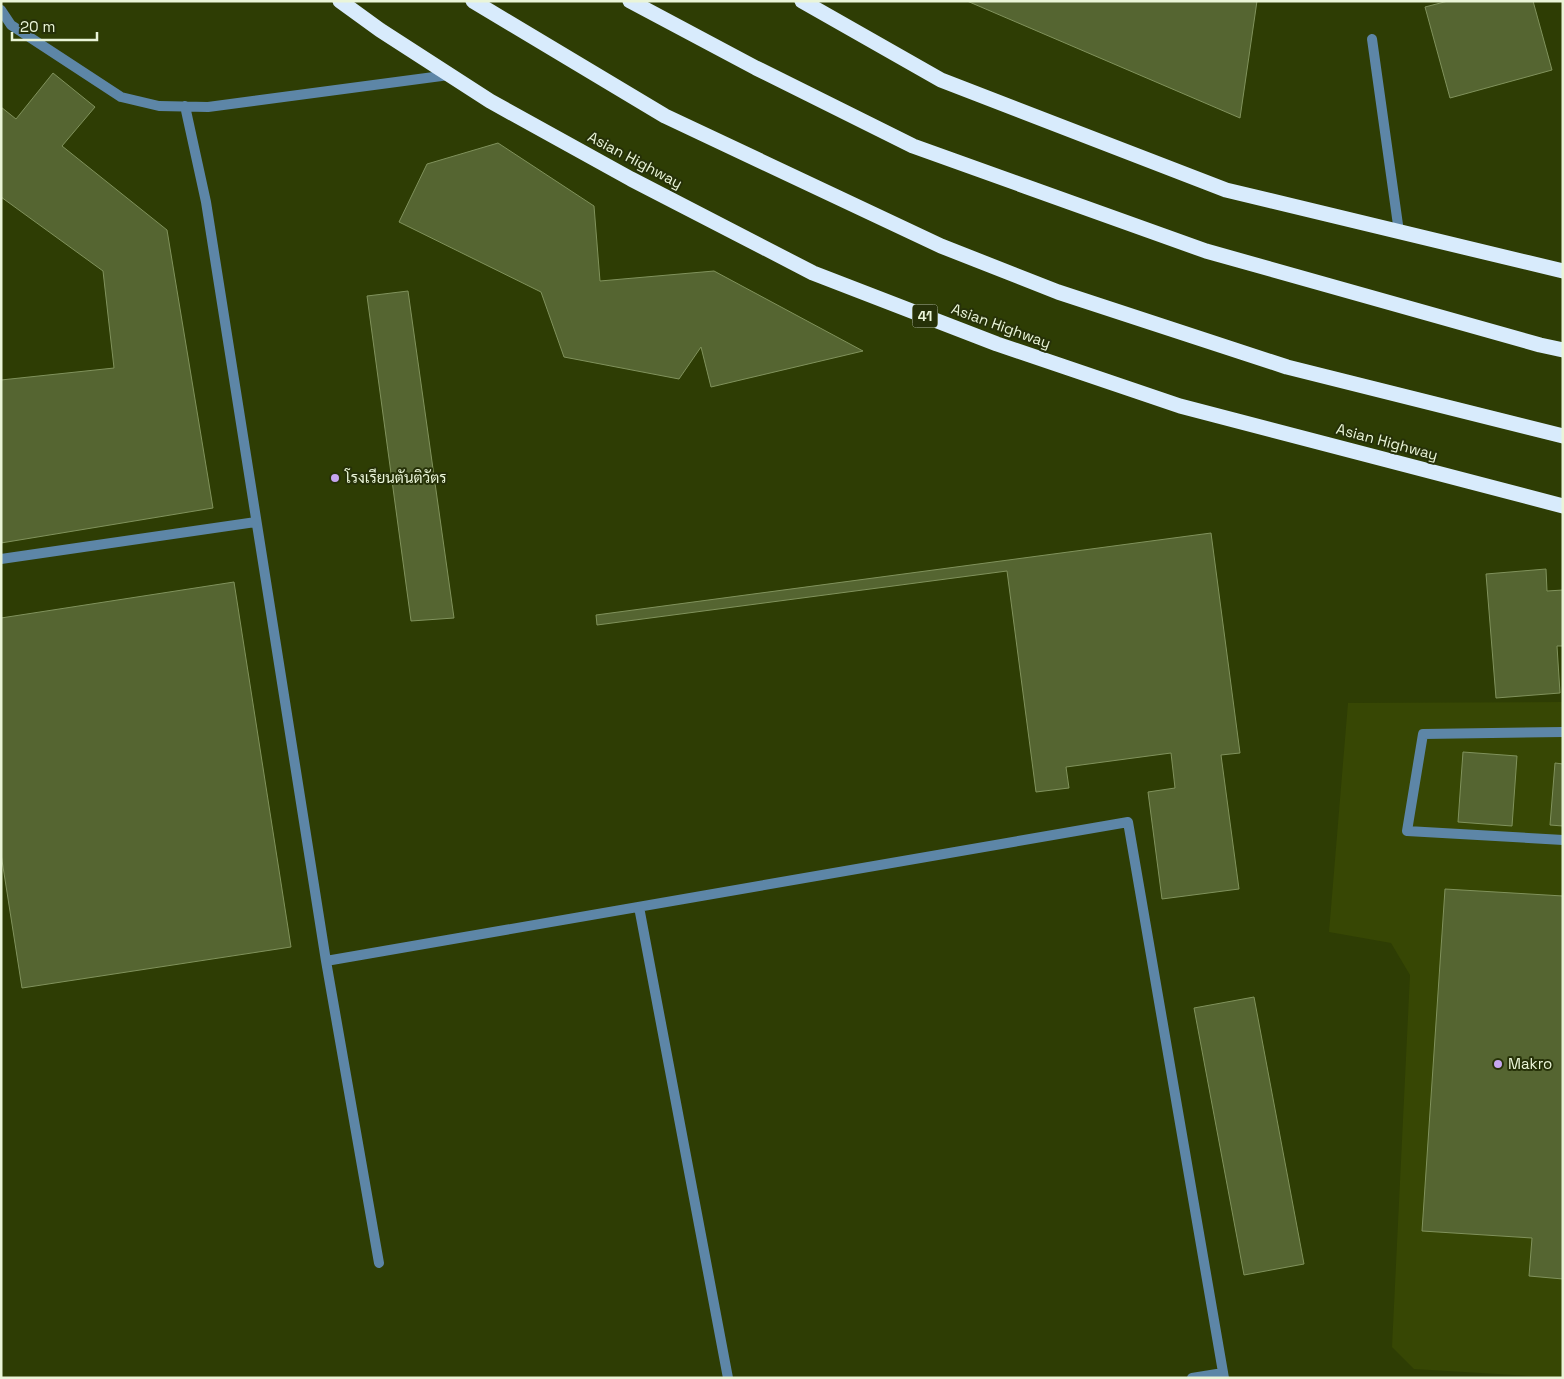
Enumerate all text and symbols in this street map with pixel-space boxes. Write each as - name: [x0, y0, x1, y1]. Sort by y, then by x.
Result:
- scale bar: [12, 10, 98, 42]
- text: 20 m: [20, 17, 55, 36]
- street label: Asian Highway: [585, 127, 686, 192]
- street label: Asian Highway: [949, 299, 1054, 352]
- road number: 41: [912, 304, 938, 328]
- street label: Asian Highway: [1334, 419, 1440, 464]
- place label: โรงเรียนตันติวัตร: [344, 468, 447, 487]
- marker: โรงเรียนตันติวัตร: [329, 472, 341, 484]
- place label: Makro: [1508, 1054, 1552, 1073]
- marker: Makro: [1492, 1058, 1504, 1070]

